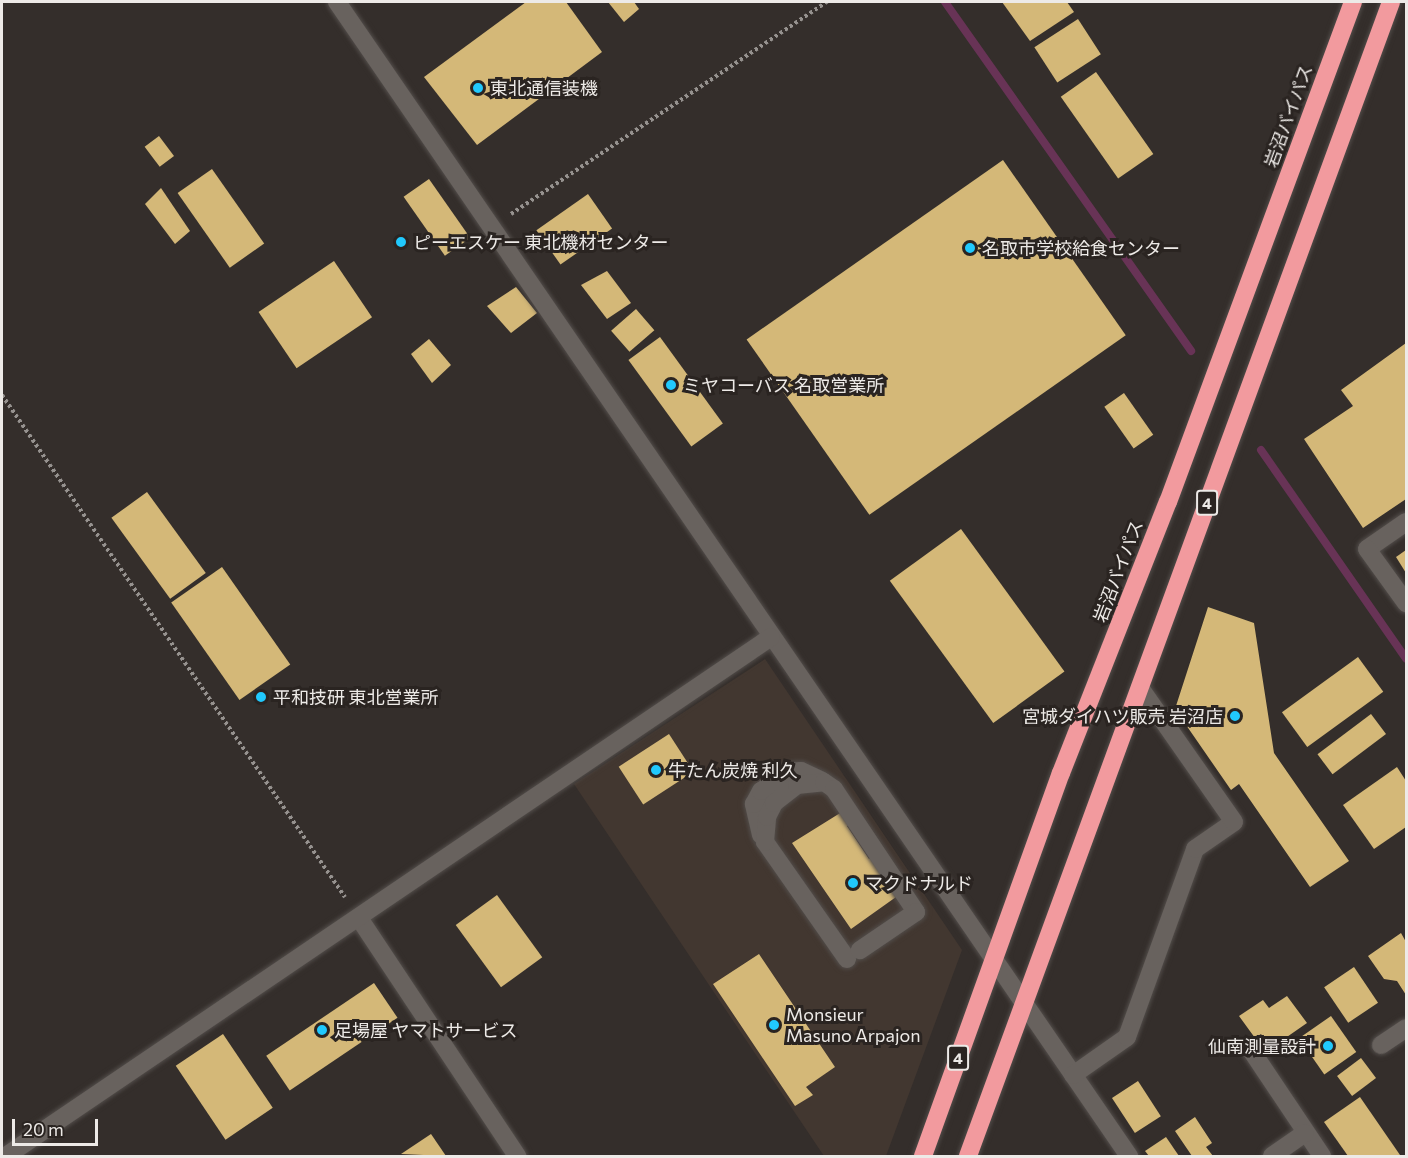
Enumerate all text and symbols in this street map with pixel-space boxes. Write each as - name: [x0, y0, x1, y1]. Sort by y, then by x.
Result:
- street label: 岩沼バイパス: [1259, 62, 1317, 170]
- place label: 東北通信装機: [490, 77, 598, 99]
- marker: 東北通信装機: [471, 81, 485, 95]
- place label: ピーエスケー 東北機材センター: [413, 231, 668, 253]
- marker: ピーエスケー 東北機材センター: [394, 235, 408, 249]
- place label: 名取市学校給食センター: [982, 237, 1180, 259]
- marker: 名取市学校給食センター: [963, 241, 977, 255]
- place label: ミヤコーバス 名取営業所: [683, 374, 884, 396]
- marker: ミヤコーバス 名取営業所: [664, 378, 678, 392]
- road number: 4: [1195, 490, 1219, 516]
- street label: 岩沼バイパス: [1089, 517, 1147, 625]
- place label: 平和技研 東北営業所: [273, 686, 438, 708]
- marker: 平和技研 東北営業所: [254, 690, 268, 704]
- place label: 宮城ダイハツ販売 岩沼店: [1022, 705, 1223, 727]
- marker: 宮城ダイハツ販売 岩沼店: [1228, 709, 1242, 723]
- place label: 牛たん炭焼 利久: [668, 759, 797, 781]
- marker: 牛たん炭焼 利久: [649, 763, 663, 777]
- place label: マクドナルド: [865, 872, 973, 894]
- marker: マクドナルド: [846, 876, 860, 890]
- place label: Monsieur Masuno Arpajon: [786, 1004, 921, 1046]
- marker: Monsieur Masuno Arpajon: [767, 1018, 781, 1032]
- place label: 足場屋 ヤマトサービス: [334, 1019, 517, 1041]
- marker: 足場屋 ヤマトサービス: [315, 1023, 329, 1037]
- place label: 仙南測量設計: [1208, 1035, 1316, 1057]
- marker: 仙南測量設計: [1321, 1039, 1335, 1053]
- road number: 4: [946, 1045, 970, 1071]
- scale bar: [15, 1107, 100, 1145]
- text: 20 m: [23, 1118, 64, 1140]

